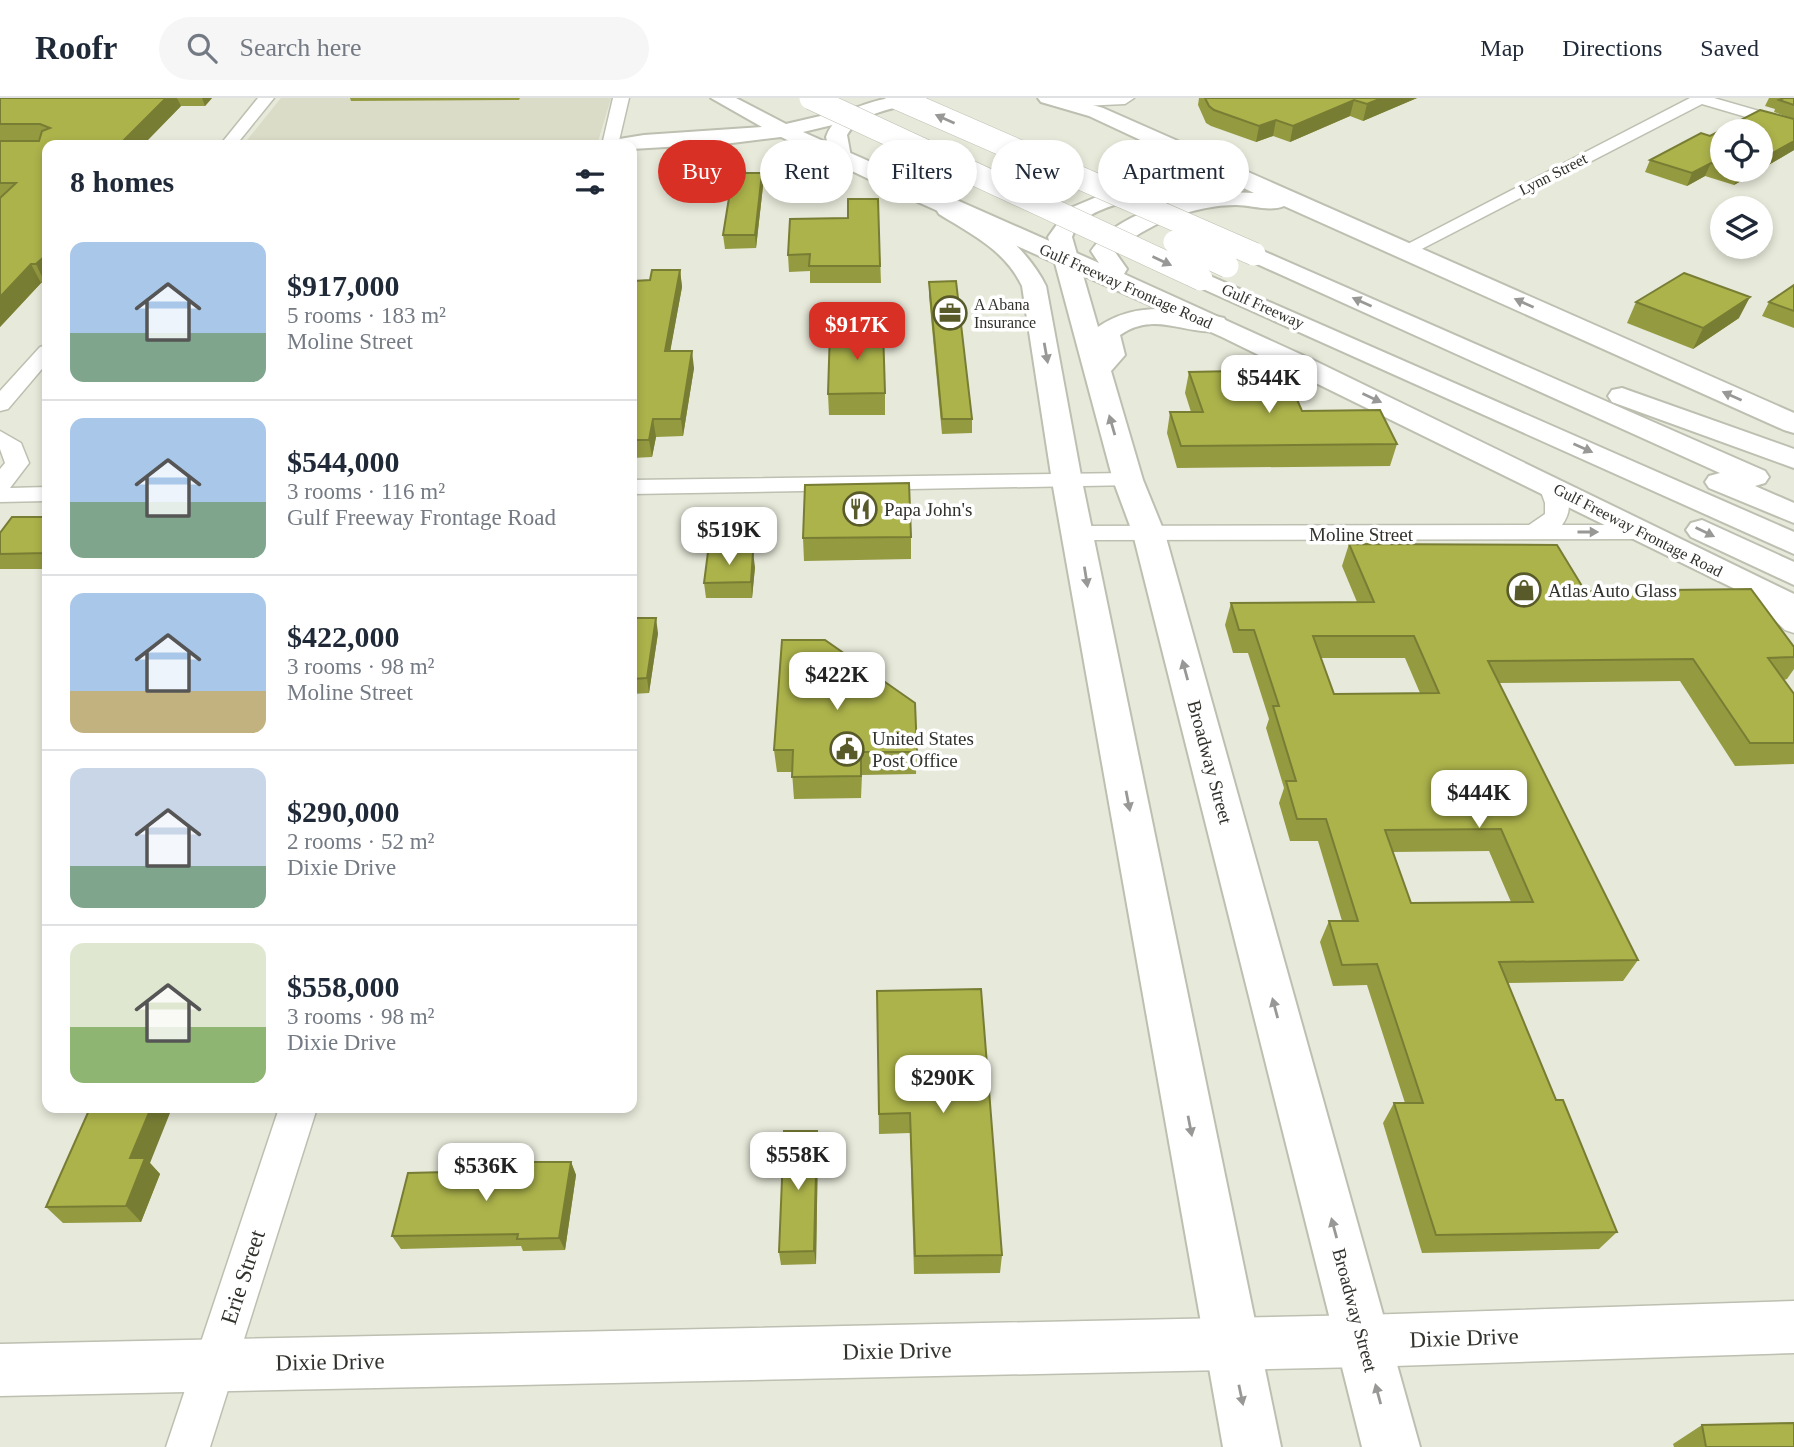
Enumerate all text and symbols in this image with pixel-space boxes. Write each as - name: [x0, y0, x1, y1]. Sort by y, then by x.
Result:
- search box: [159, 17, 649, 80]
- icon: search: [183, 29, 221, 67]
- text: Roofr: [35, 30, 117, 66]
- text: Search here: [239, 33, 361, 62]
- text: Map: [1480, 35, 1524, 61]
- text: Directions: [1562, 35, 1662, 61]
- text: Saved: [1700, 35, 1759, 61]
- one-way arrow: [935, 113, 955, 125]
- map controls: [1710, 119, 1773, 259]
- button: locate: [1710, 119, 1773, 182]
- chip: Buy: [658, 140, 746, 203]
- chip: Rent: [760, 140, 853, 203]
- chip: Filters: [867, 140, 977, 203]
- chip: New: [991, 140, 1084, 203]
- chip: Apartment: [1098, 140, 1249, 203]
- street label: Lynn Street: [1516, 149, 1591, 199]
- icon: filters: [571, 163, 609, 201]
- text: 8 homes: [70, 165, 174, 198]
- button: layers: [1710, 196, 1773, 259]
- street label: Gulf Freeway Frontage Road: [1037, 240, 1215, 333]
- one-way arrow: [1152, 255, 1172, 267]
- text: $917,000: [287, 269, 400, 302]
- icon: home: [126, 270, 210, 354]
- street label: Gulf Freeway: [1219, 280, 1307, 333]
- office icon: A Abana Insurance: [931, 294, 969, 332]
- place label: A Abana Insurance: [974, 296, 1036, 331]
- one-way arrow: [1351, 296, 1372, 307]
- one-way arrow: [1514, 297, 1534, 309]
- pin: $917K: [808, 302, 906, 362]
- text: 5 rooms · 183 m²: [287, 303, 446, 328]
- text: $917K: [825, 312, 889, 337]
- text: Moline Street: [287, 329, 413, 354]
- one-way arrow: [1041, 343, 1052, 365]
- pin: $544K: [1220, 356, 1318, 415]
- text: $544K: [1237, 365, 1301, 390]
- one-way arrow: [1722, 390, 1742, 402]
- one-way arrow: [1362, 393, 1382, 404]
- one-way arrow: [1107, 414, 1117, 435]
- one-way arrow: [1573, 443, 1593, 454]
- text: $544,000: [287, 445, 400, 478]
- icon: home: [126, 446, 210, 530]
- text: 3 rooms · 116 m²: [287, 479, 445, 504]
- street label: Gulf Freeway Frontage Road: [1550, 480, 1725, 581]
- restaurant icon: Papa John's: [841, 490, 879, 528]
- place label: Papa John's: [884, 499, 972, 520]
- text: Gulf Freeway Frontage Road: [287, 505, 556, 530]
- pin: $519K: [680, 508, 778, 567]
- text: $519K: [697, 517, 761, 542]
- street label: Moline Street: [1309, 524, 1414, 545]
- one-way arrow: [1695, 526, 1715, 537]
- one-way arrow: [1577, 527, 1599, 538]
- one-way arrow: [1081, 566, 1092, 588]
- shop icon: Atlas Auto Glass: [1505, 571, 1543, 609]
- place label: Atlas Auto Glass: [1548, 580, 1677, 601]
- text: $422,000: [287, 620, 400, 653]
- icon: home: [126, 621, 210, 705]
- pin: $422K: [788, 652, 886, 712]
- text: 3 rooms · 98 m²: [287, 654, 434, 679]
- one-way arrow: [1179, 658, 1190, 680]
- text: $422K: [805, 662, 869, 687]
- text: Moline Street: [287, 680, 413, 705]
- street label: Broadway Street: [1183, 698, 1237, 827]
- place label: United States Post Office: [872, 728, 974, 771]
- public building icon: United States Post Office: [828, 730, 866, 768]
- pin: $444K: [1430, 770, 1528, 830]
- text: $444K: [1447, 780, 1511, 805]
- one-way arrow: [1122, 790, 1133, 812]
- text: $290,000: [287, 795, 400, 828]
- icon: home: [126, 796, 210, 880]
- text: 2 rooms · 52 m²: [287, 829, 434, 854]
- text: Dixie Drive: [287, 855, 396, 880]
- text: $558,000: [287, 970, 400, 1003]
- icon: home: [126, 971, 210, 1055]
- one-way arrow: [1269, 997, 1280, 1019]
- text: 3 rooms · 98 m²: [287, 1004, 434, 1029]
- text: Dixie Drive: [287, 1030, 396, 1055]
- pin: $290K: [894, 1056, 992, 1115]
- text: $290K: [911, 1065, 975, 1090]
- one-way arrow: [1184, 1115, 1195, 1137]
- pin: $558K: [749, 1132, 847, 1192]
- text: $558K: [766, 1142, 830, 1167]
- pin: $536K: [437, 1144, 535, 1203]
- text: $536K: [454, 1153, 518, 1178]
- one-way arrow: [1328, 1217, 1338, 1238]
- street label: Erie Street: [216, 1226, 270, 1327]
- street label: Broadway Street: [1328, 1246, 1382, 1375]
- street label: Dixie Drive: [1409, 1324, 1519, 1352]
- street label: Dixie Drive: [842, 1338, 952, 1364]
- street label: Dixie Drive: [275, 1349, 385, 1375]
- one-way arrow: [1372, 1383, 1382, 1404]
- one-way arrow: [1236, 1384, 1247, 1406]

